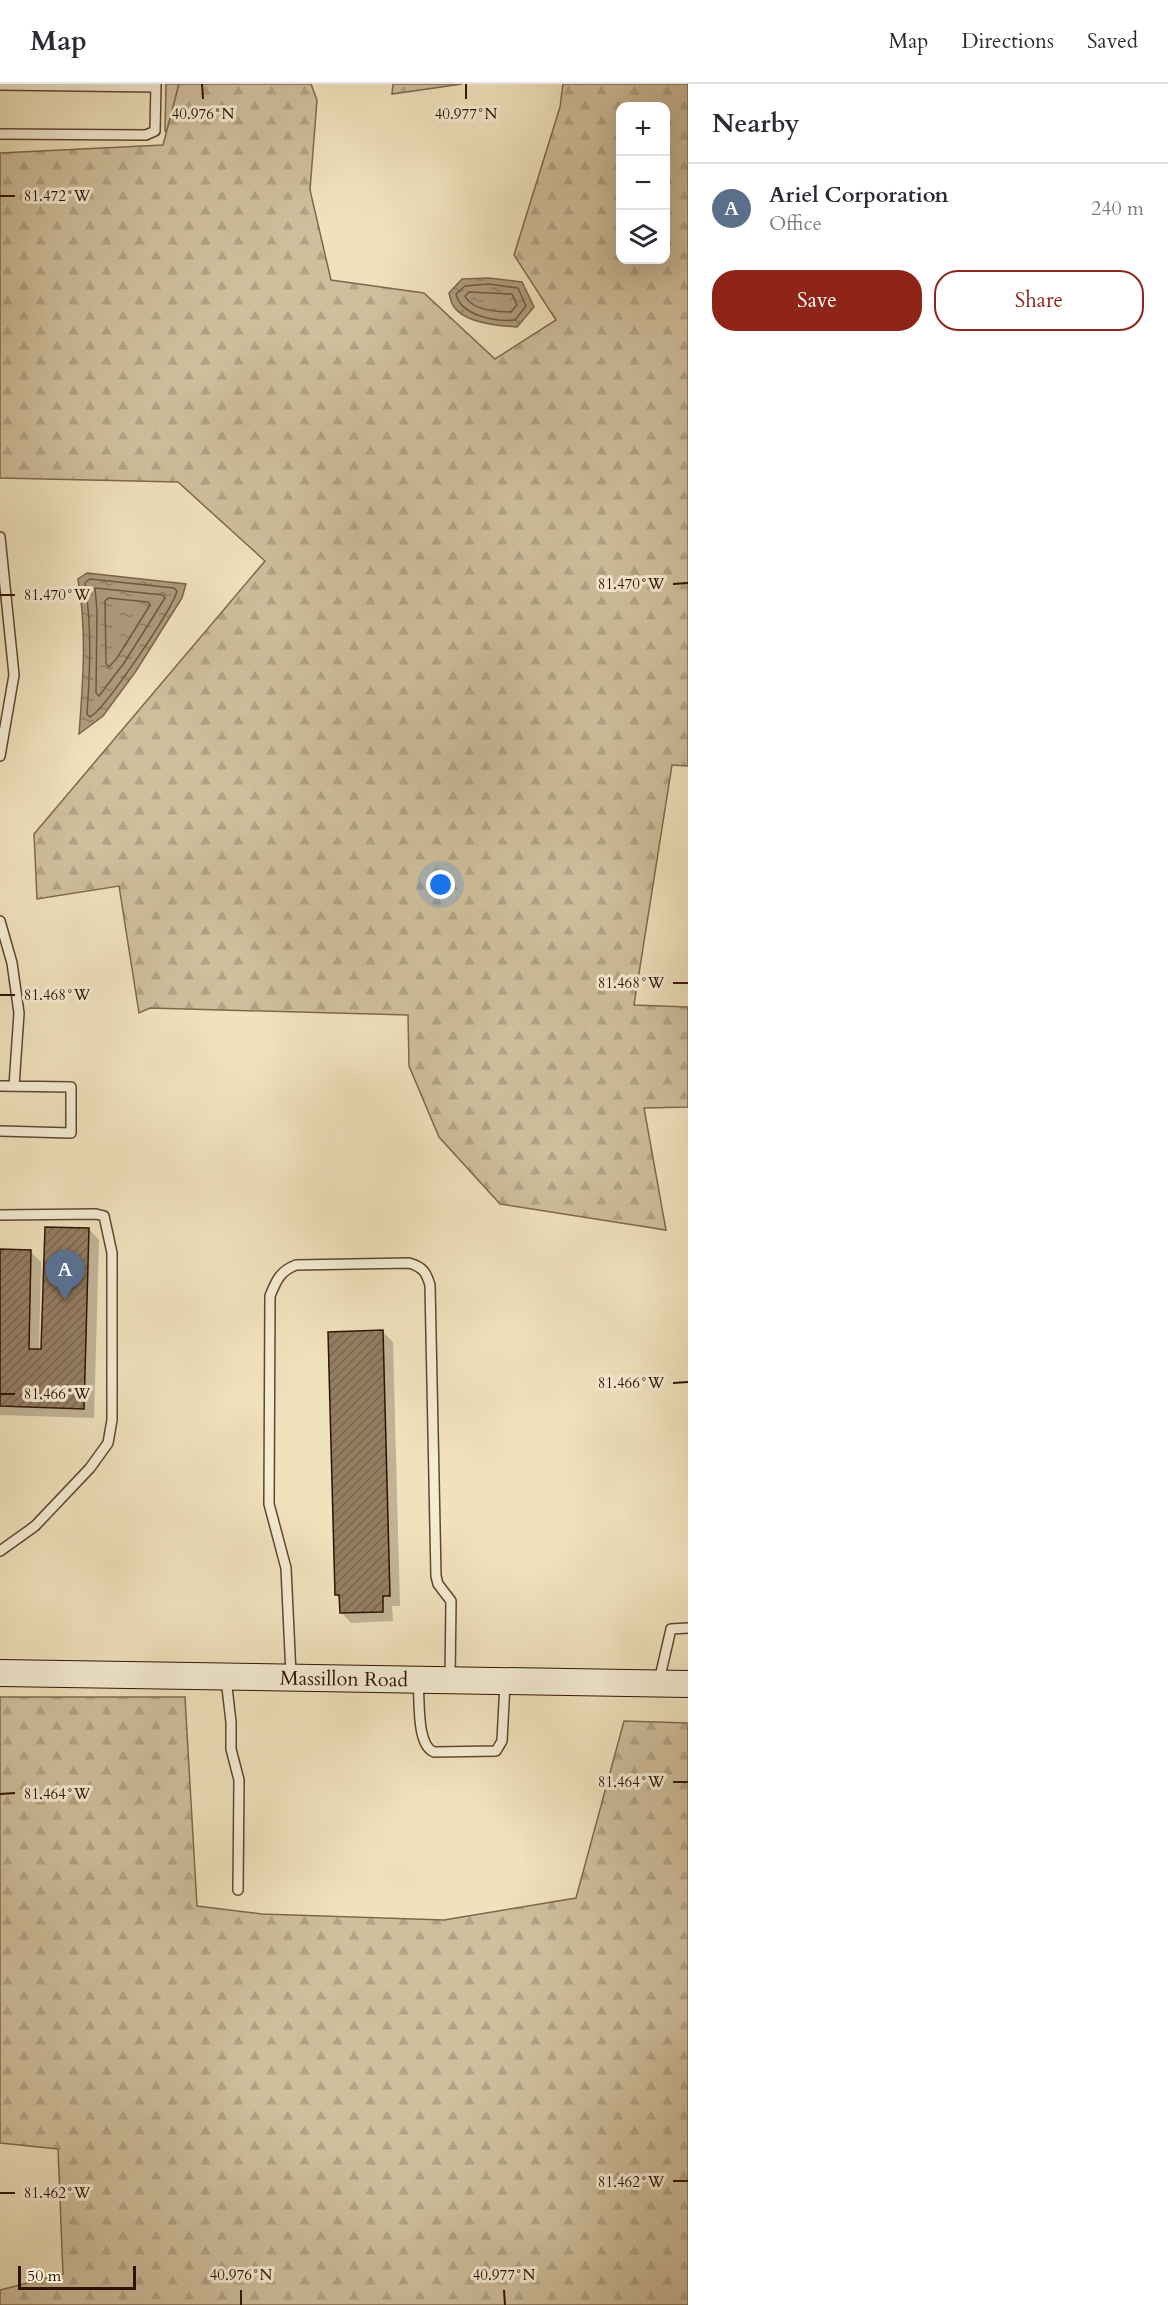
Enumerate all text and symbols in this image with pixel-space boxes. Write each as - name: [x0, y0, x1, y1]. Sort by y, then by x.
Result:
- text: Map: [30, 22, 87, 60]
- text: Map: [888, 27, 928, 56]
- text: Directions: [961, 27, 1054, 56]
- text: Saved: [1087, 27, 1138, 56]
- map controls: [616, 102, 670, 264]
- button: +: [616, 102, 670, 156]
- text: 40.976°N: [172, 104, 235, 124]
- text: 40.977°N: [435, 104, 498, 124]
- text: Nearby: [712, 106, 800, 141]
- button: −: [616, 156, 670, 210]
- text: Ariel Corporation: [769, 180, 949, 210]
- text: 81.472°W: [24, 186, 91, 206]
- text: A: [724, 195, 739, 222]
- text: 240 m: [1091, 195, 1144, 222]
- button: layers: [616, 210, 670, 264]
- text: Office: [769, 210, 822, 237]
- button: Save: [712, 270, 922, 331]
- button: Share: [934, 270, 1144, 331]
- text: 81.470°W: [598, 574, 665, 594]
- text: 81.470°W: [24, 585, 91, 605]
- your location: [426, 870, 455, 899]
- text: 81.468°W: [598, 973, 665, 993]
- text: 81.468°W: [24, 985, 91, 1005]
- pin: A: [46, 1250, 84, 1300]
- text: 81.466°W: [598, 1373, 665, 1393]
- text: 81.466°W: [24, 1384, 91, 1404]
- street label: Massillon Road: [280, 1664, 409, 1694]
- text: 81.464°W: [598, 1772, 665, 1792]
- text: 81.464°W: [24, 1784, 91, 1804]
- text: 81.462°W: [598, 2172, 665, 2192]
- text: 81.462°W: [24, 2183, 91, 2203]
- scale bar: [18, 2263, 136, 2290]
- text: 50 m: [27, 2265, 61, 2287]
- text: 40.976°N: [210, 2265, 273, 2285]
- text: 40.977°N: [473, 2265, 536, 2285]

